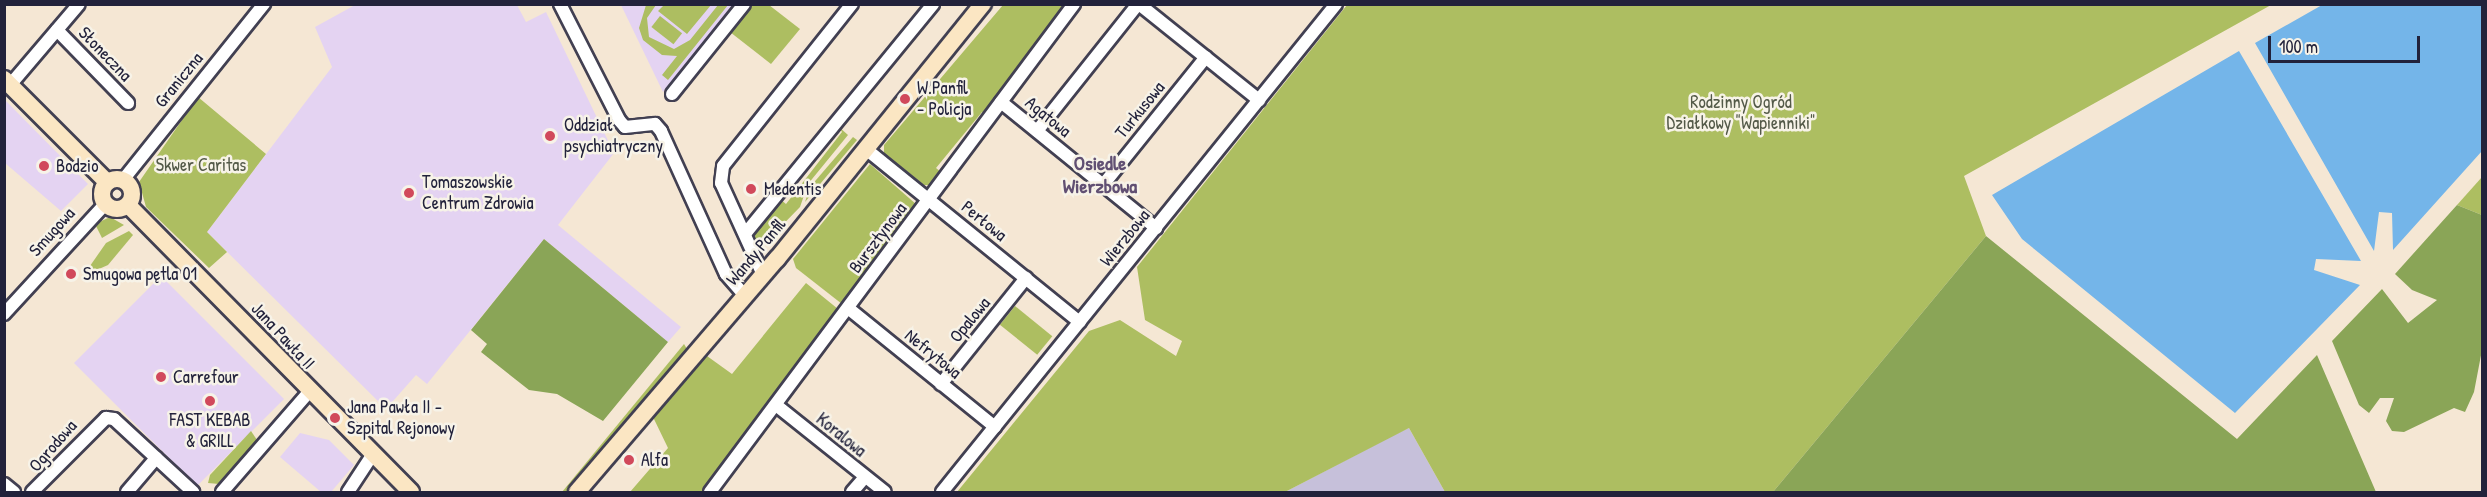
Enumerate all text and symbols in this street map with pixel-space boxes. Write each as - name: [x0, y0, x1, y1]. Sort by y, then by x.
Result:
- street label: Słoneczna: [74, 22, 136, 86]
- scale bar: [2271, 24, 2422, 62]
- text: 100 m: [2279, 34, 2318, 59]
- street label: Graniczna: [150, 48, 208, 112]
- street label: Turkusowa: [1111, 77, 1169, 143]
- place label: W.Panfil - Policja: [917, 78, 971, 121]
- marker: W.Panfil - Policja: [898, 92, 912, 106]
- street label: Agatowa: [1021, 92, 1075, 142]
- park label: Rodzinny Ogród Działkowy "Wapienniki": [1667, 92, 1815, 134]
- place label: Oddział psychiatryczny: [564, 115, 663, 158]
- marker: Oddział psychiatryczny: [541, 127, 559, 145]
- district label: Osiedle Wierzbowa: [1063, 150, 1137, 197]
- park label: Skwer Caritas: [156, 154, 246, 176]
- place label: Bodzio: [56, 155, 98, 177]
- marker: Bodzio: [37, 159, 51, 173]
- place label: Tomaszowskie Centrum Zdrowia: [422, 172, 534, 214]
- place label: Medentis: [764, 178, 821, 200]
- marker: Medentis: [742, 180, 760, 198]
- marker: Tomaszowskie Centrum Zdrowia: [400, 184, 418, 202]
- street label: Perłowa: [957, 196, 1011, 246]
- street label: Bursztynowa: [845, 199, 911, 277]
- street label: Smugowa: [24, 203, 80, 261]
- street label: Wierzbowa: [1096, 205, 1154, 271]
- street label: Wandy Panfil: [722, 214, 790, 290]
- place label: Smugowa pętla 01: [83, 263, 197, 285]
- marker: Smugowa pętla 01: [64, 267, 78, 281]
- street label: Opalowa: [945, 293, 995, 347]
- street label: Jana Pawła II: [247, 298, 319, 374]
- street label: Nefrytowa: [900, 325, 966, 383]
- place label: Carrefour: [173, 366, 239, 388]
- marker: Carrefour: [154, 370, 168, 384]
- marker: FAST KEBAB & GRILL: [203, 394, 217, 408]
- place label: Jana Pawła II - Szpital Rejonowy: [347, 397, 455, 440]
- street label: Koralowa: [812, 408, 870, 462]
- place label: FAST KEBAB & GRILL: [170, 410, 250, 452]
- marker: Jana Pawła II - Szpital Rejonowy: [328, 411, 342, 425]
- street label: Ogrodowa: [25, 416, 81, 476]
- place label: Alfa: [641, 449, 668, 471]
- marker: Alfa: [622, 453, 636, 467]

